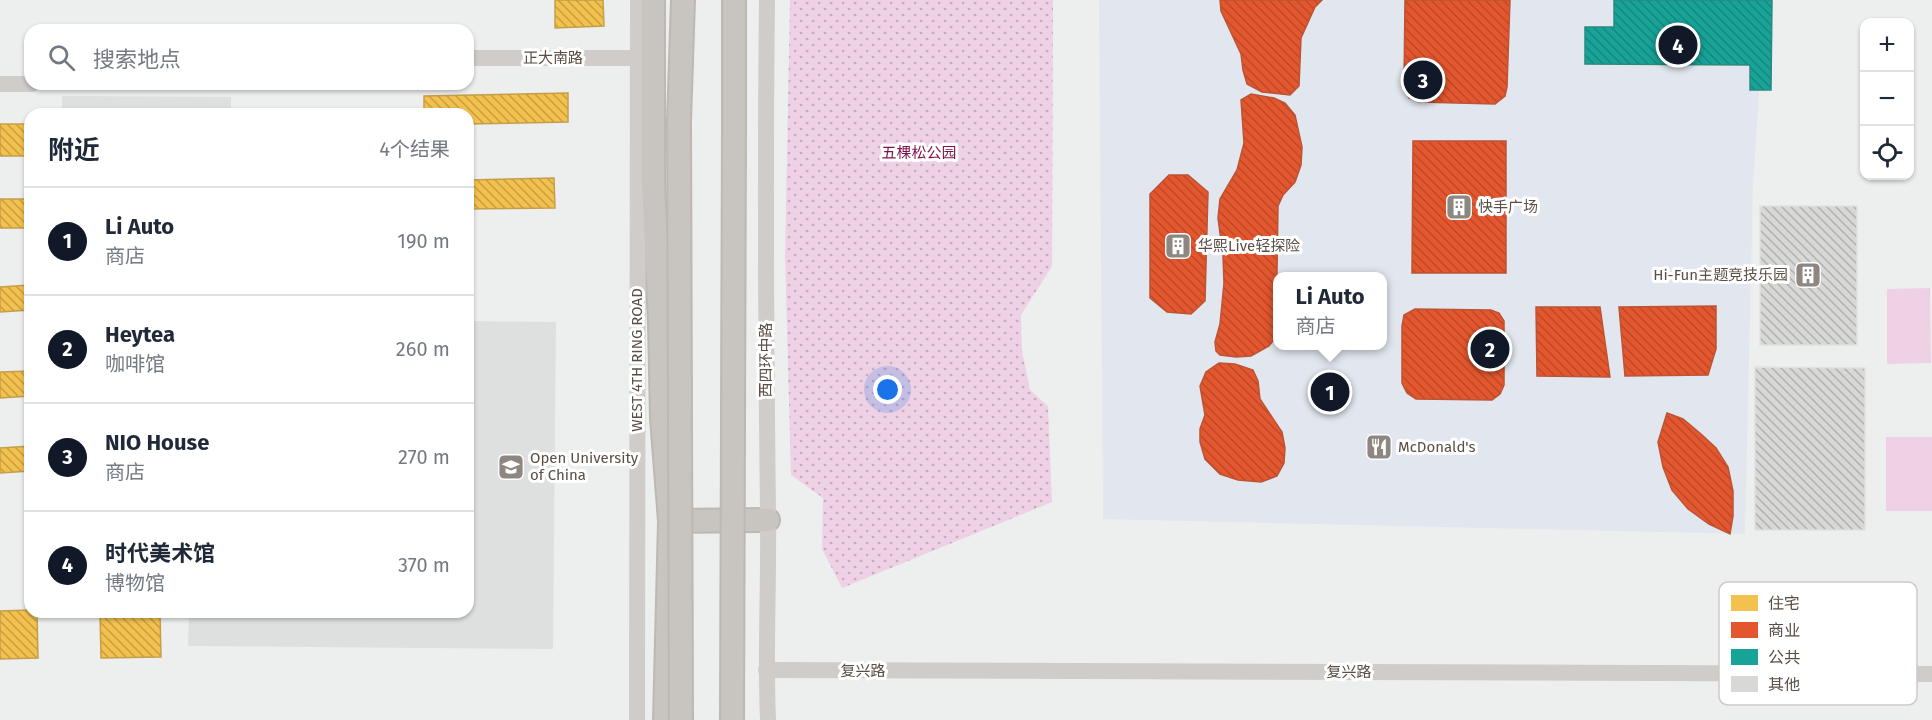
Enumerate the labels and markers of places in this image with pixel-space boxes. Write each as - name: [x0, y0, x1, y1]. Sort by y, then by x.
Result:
- pin: 4: [1658, 22, 1698, 68]
- pin: 3: [1404, 58, 1442, 103]
- building icon: 快手广场: [1444, 192, 1474, 222]
- place label: 快手广场: [1478, 198, 1538, 216]
- building icon: 华熙Live轻探险: [1163, 231, 1193, 261]
- place label: 华熙Live轻探险: [1198, 237, 1300, 255]
- building icon: Hi-Fun主题竞技乐园: [1793, 260, 1823, 290]
- place label: Hi-Fun主题竞技乐园: [1653, 266, 1788, 284]
- pin: 2: [1470, 326, 1510, 372]
- pin: 1: [1310, 370, 1350, 414]
- restaurant icon: McDonald's: [1364, 432, 1394, 462]
- place label: McDonald's: [1398, 438, 1476, 456]
- place label: Open University of China: [530, 449, 639, 484]
- school or university icon: Open University of China: [496, 452, 526, 482]

